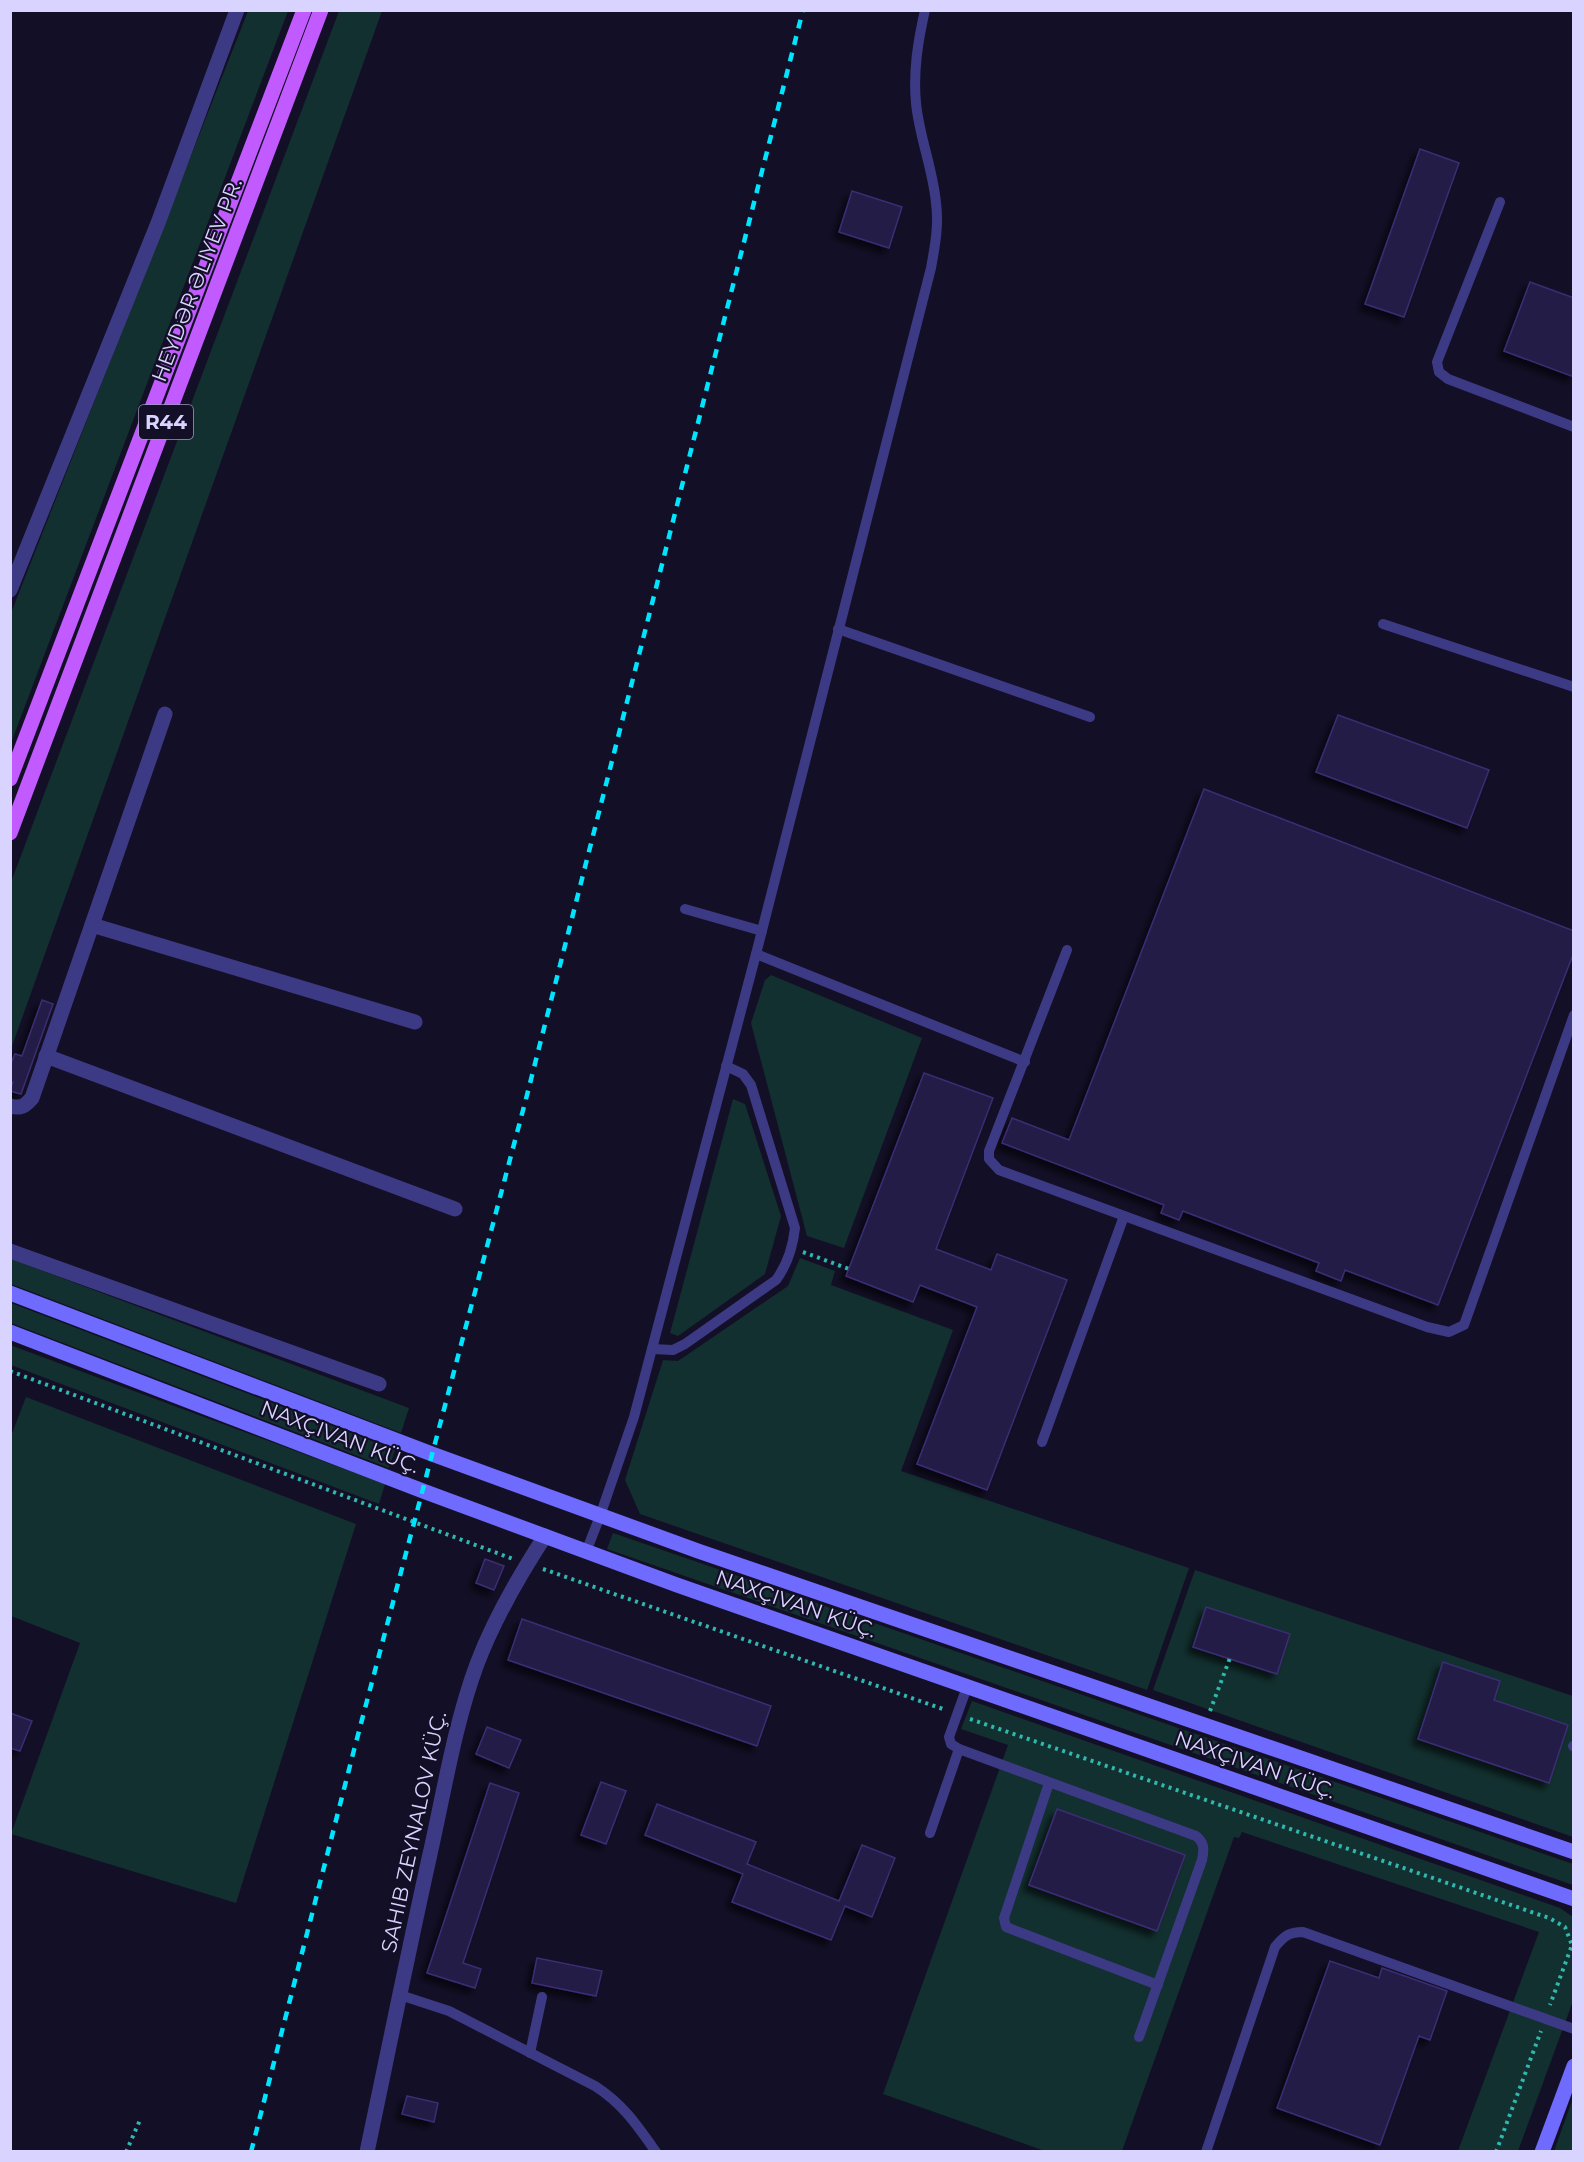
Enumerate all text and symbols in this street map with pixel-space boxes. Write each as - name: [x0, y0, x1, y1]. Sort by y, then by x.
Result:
- street label: HEYDƏR ƏLIYEV PR.: [146, 174, 247, 385]
- road number: R44: [139, 405, 193, 439]
- street label: NAXÇIVAN KÜÇ.: [257, 1395, 423, 1478]
- street label: NAXÇIVAN KÜÇ.: [713, 1564, 880, 1643]
- street label: SAHIB ZEYNALOV KÜÇ.: [376, 1709, 451, 1955]
- street label: NAXÇIVAN KÜÇ.: [1172, 1725, 1339, 1804]

